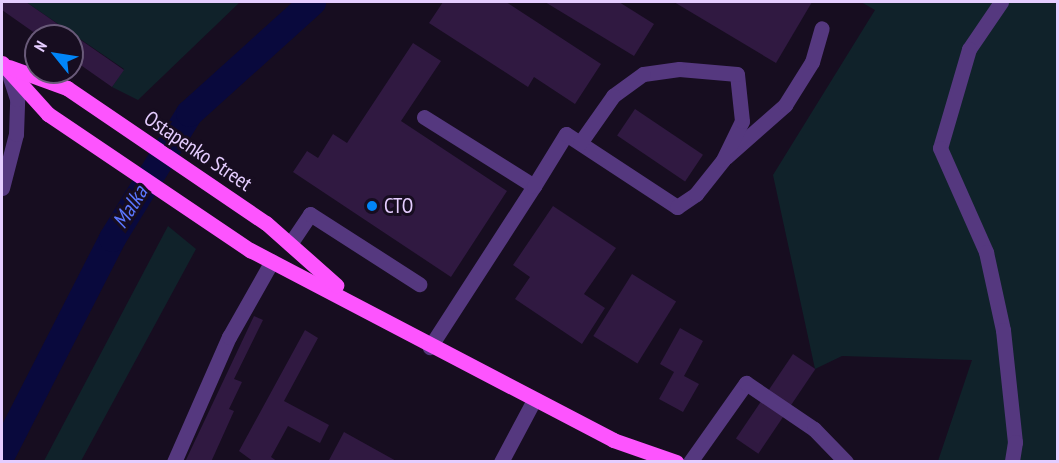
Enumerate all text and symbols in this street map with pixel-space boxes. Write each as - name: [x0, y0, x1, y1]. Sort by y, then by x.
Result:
- north arrow: [24, 24, 84, 84]
- text: N: [29, 37, 51, 55]
- street label: Ostapenko Street: [139, 106, 257, 196]
- water label: Malka: [107, 181, 153, 233]
- place label: СТО: [384, 193, 413, 219]
- marker: СТО: [365, 199, 379, 213]

